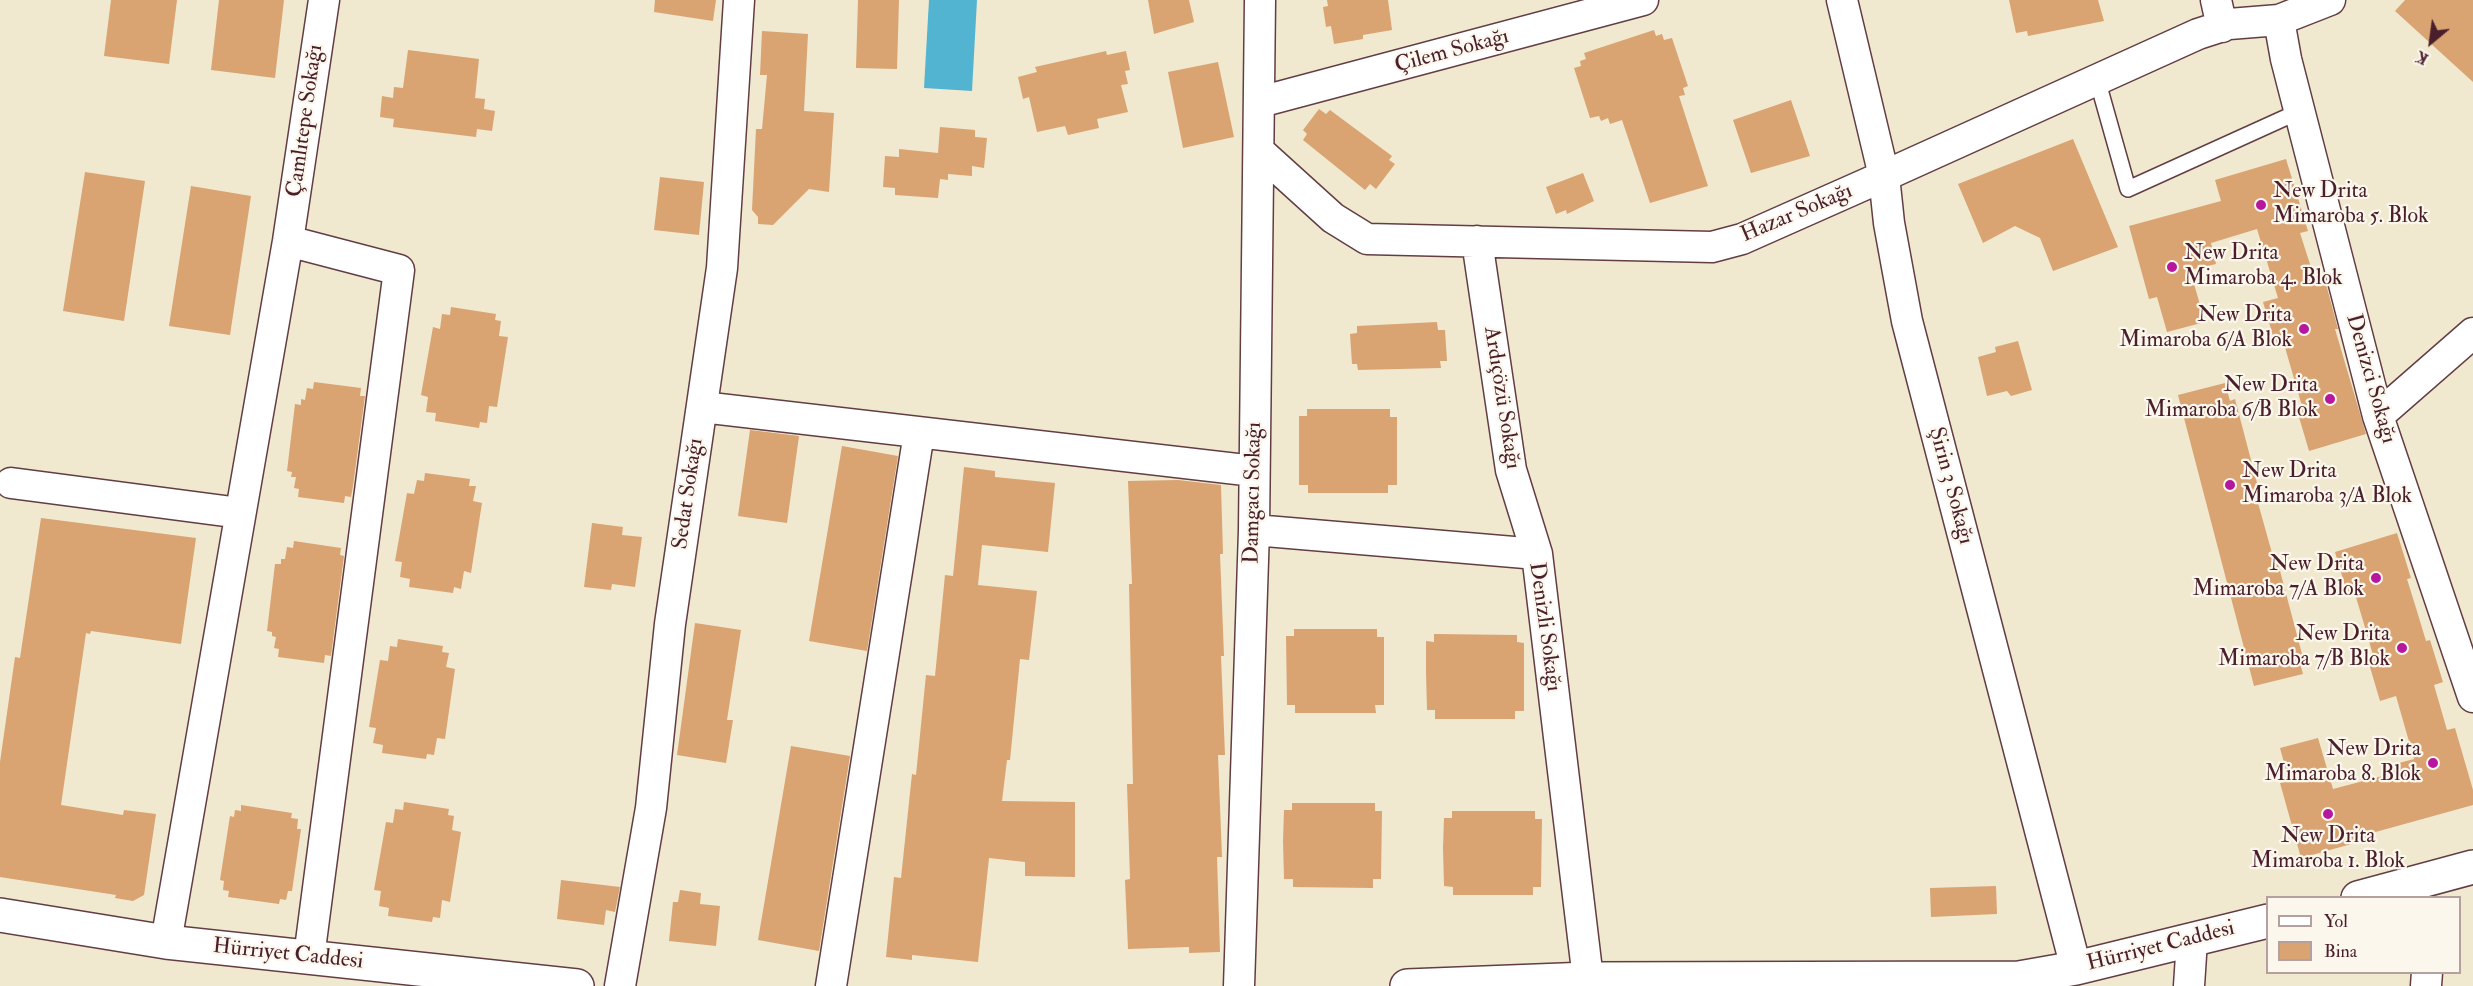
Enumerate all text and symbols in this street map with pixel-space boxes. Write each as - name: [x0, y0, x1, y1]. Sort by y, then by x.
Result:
- north arrow: [2401, 12, 2461, 72]
- street label: Çilem Sokağı: [1392, 24, 1512, 80]
- street label: Çamlıtepe Sokağı: [282, 43, 330, 199]
- text: K: [2413, 46, 2432, 69]
- street label: Hazar Sokağı: [1737, 179, 1857, 249]
- place label: New Drita Mimaroba 5. Blok: [2273, 179, 2429, 230]
- marker: New Drita Mimaroba 5. Blok: [2254, 198, 2268, 212]
- place label: New Drita Mimaroba 4. Blok: [2184, 241, 2343, 292]
- marker: New Drita Mimaroba 4. Blok: [2165, 260, 2179, 274]
- place label: New Drita Mimaroba 6/A Blok: [2119, 303, 2292, 354]
- street label: Denizci Sokağı: [2339, 311, 2401, 447]
- marker: New Drita Mimaroba 6/A Blok: [2297, 322, 2311, 336]
- street label: Ardıçözü Sokağı: [1477, 325, 1525, 471]
- place label: New Drita Mimaroba 6/B Blok: [2145, 373, 2318, 424]
- marker: New Drita Mimaroba 6/B Blok: [2323, 392, 2337, 406]
- street label: Damgacı Sokağı: [1240, 422, 1268, 564]
- street label: Şirin 3 Sokağı: [1922, 425, 1978, 547]
- street label: Sedat Sokağı: [668, 437, 710, 551]
- place label: New Drita Mimaroba 3/A Blok: [2242, 459, 2412, 511]
- marker: New Drita Mimaroba 3/A Blok: [2223, 478, 2237, 492]
- place label: New Drita Mimaroba 7/A Blok: [2193, 552, 2364, 604]
- street label: Denizli Sokağı: [1522, 561, 1566, 693]
- marker: New Drita Mimaroba 7/A Blok: [2369, 571, 2383, 585]
- place label: New Drita Mimaroba 7/B Blok: [2218, 622, 2390, 674]
- marker: New Drita Mimaroba 7/B Blok: [2395, 641, 2409, 655]
- place label: New Drita Mimaroba 8. Blok: [2264, 737, 2421, 788]
- marker: New Drita Mimaroba 8. Blok: [2426, 756, 2440, 770]
- marker: New Drita Mimaroba 1. Blok: [2321, 807, 2335, 821]
- place label: New Drita Mimaroba 1. Blok: [2251, 824, 2405, 876]
- legend: [2266, 896, 2461, 974]
- text: Yol: [2324, 910, 2348, 933]
- street label: Hürriyet Caddesi: [2084, 916, 2238, 978]
- street label: Hürriyet Caddesi: [211, 934, 365, 976]
- text: Bina: [2324, 940, 2357, 963]

